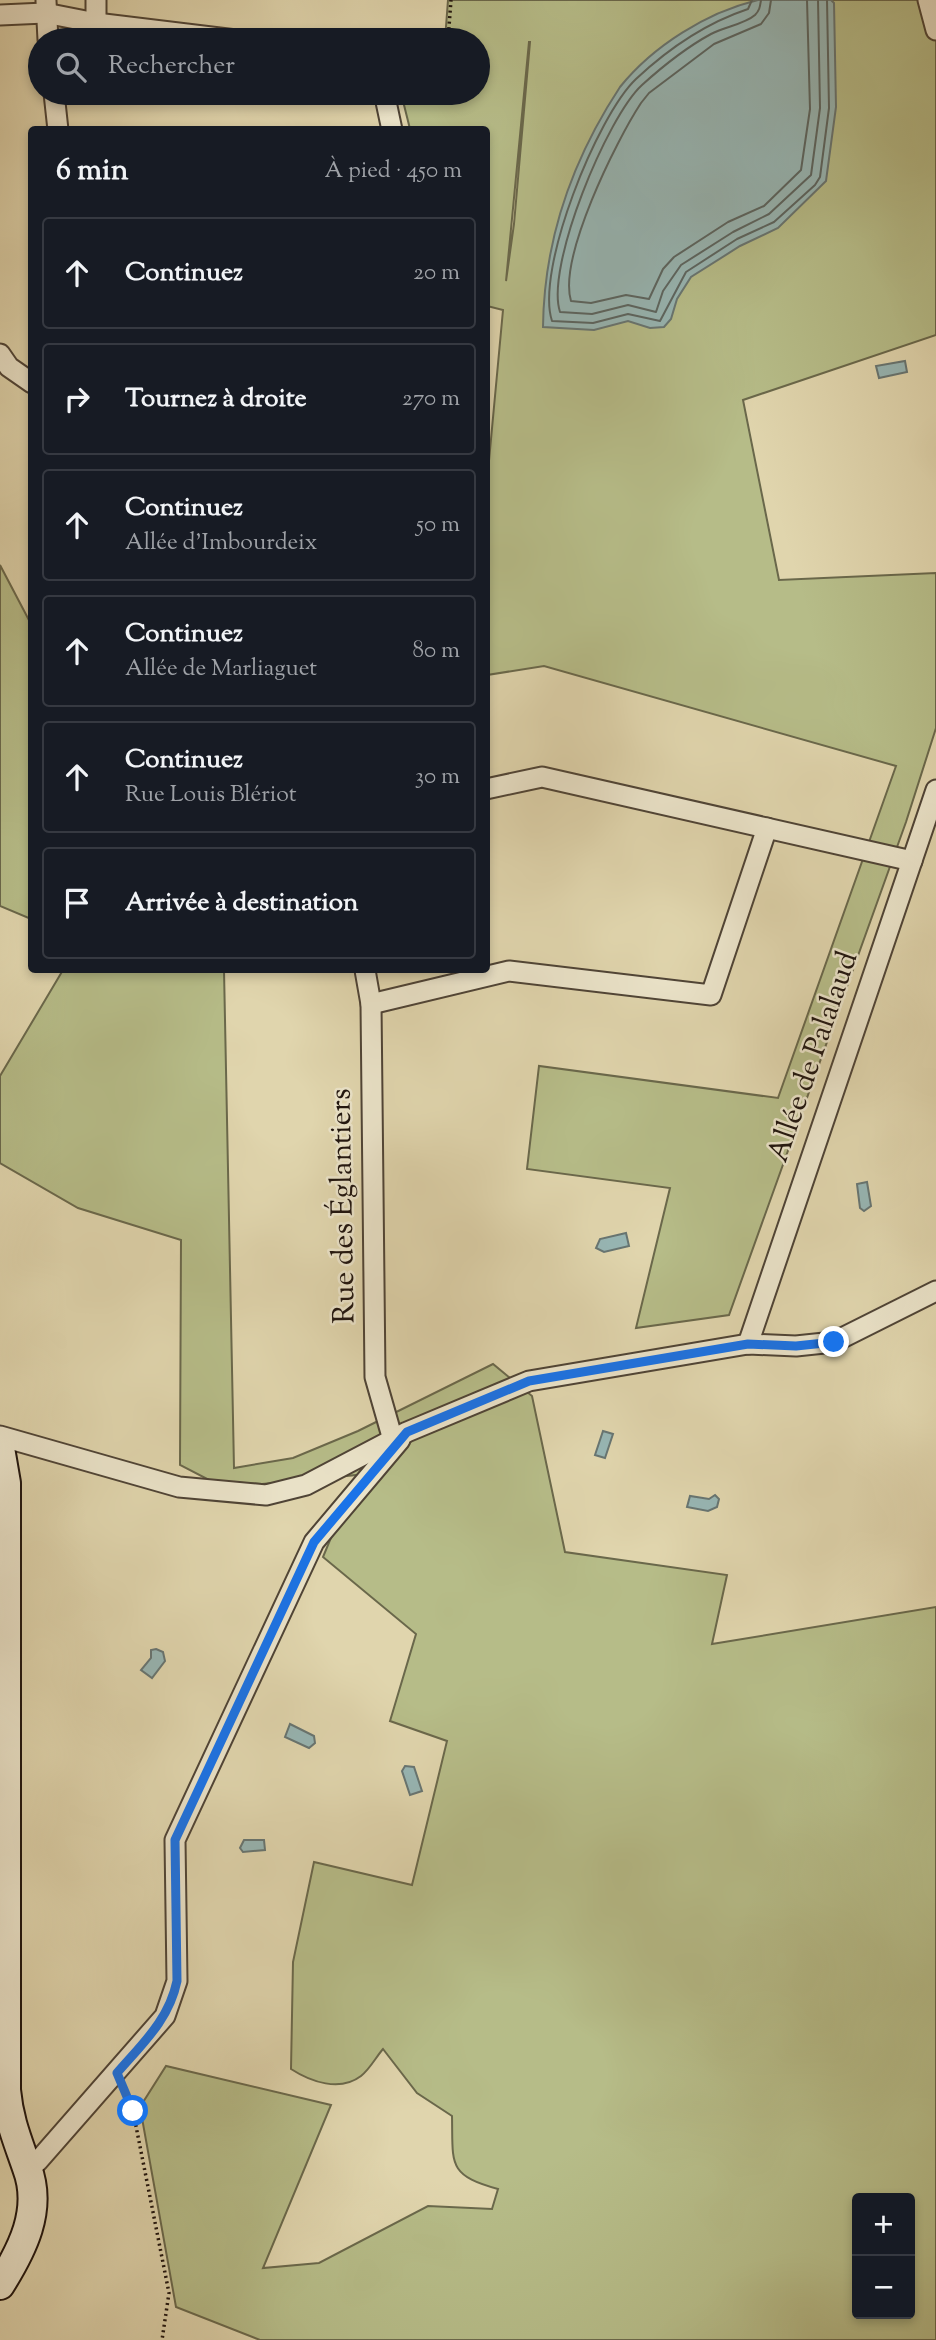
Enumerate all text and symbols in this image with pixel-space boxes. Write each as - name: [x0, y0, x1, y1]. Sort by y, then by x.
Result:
- search box: [28, 28, 490, 105]
- icon: search: [52, 48, 90, 86]
- text: Rechercher: [108, 48, 235, 85]
- text: 6 min: [56, 150, 128, 193]
- text: À pied · 450 m: [324, 155, 462, 188]
- icon: ahead: [58, 254, 96, 292]
- text: Continuez: [125, 255, 243, 292]
- text: 20 m: [413, 257, 460, 290]
- icon: right: [58, 380, 96, 418]
- text: Tournez à droite: [125, 381, 307, 418]
- text: 270 m: [402, 383, 460, 416]
- text: Continuez: [125, 490, 243, 527]
- icon: ahead: [58, 506, 96, 544]
- text: 50 m: [416, 509, 460, 542]
- text: Allée d'Imbourdeix: [125, 527, 317, 560]
- text: Continuez: [125, 616, 243, 653]
- icon: ahead: [58, 632, 96, 670]
- text: 80 m: [412, 635, 460, 668]
- text: Allée de Marliaguet: [125, 653, 317, 686]
- text: Continuez: [125, 742, 243, 779]
- icon: ahead: [58, 758, 96, 796]
- text: 30 m: [415, 761, 460, 794]
- text: Rue Louis Blériot: [125, 779, 297, 812]
- icon: arrive: [58, 884, 96, 922]
- text: Arrivée à destination: [125, 885, 358, 922]
- street label: Allée de Palalaud: [758, 946, 870, 1168]
- street label: Rue des Églantiers: [320, 1088, 368, 1324]
- route end: [818, 1326, 849, 1357]
- route start: [117, 2095, 148, 2126]
- map controls: [852, 2193, 915, 2319]
- button: +: [852, 2193, 915, 2256]
- button: −: [852, 2256, 915, 2319]

